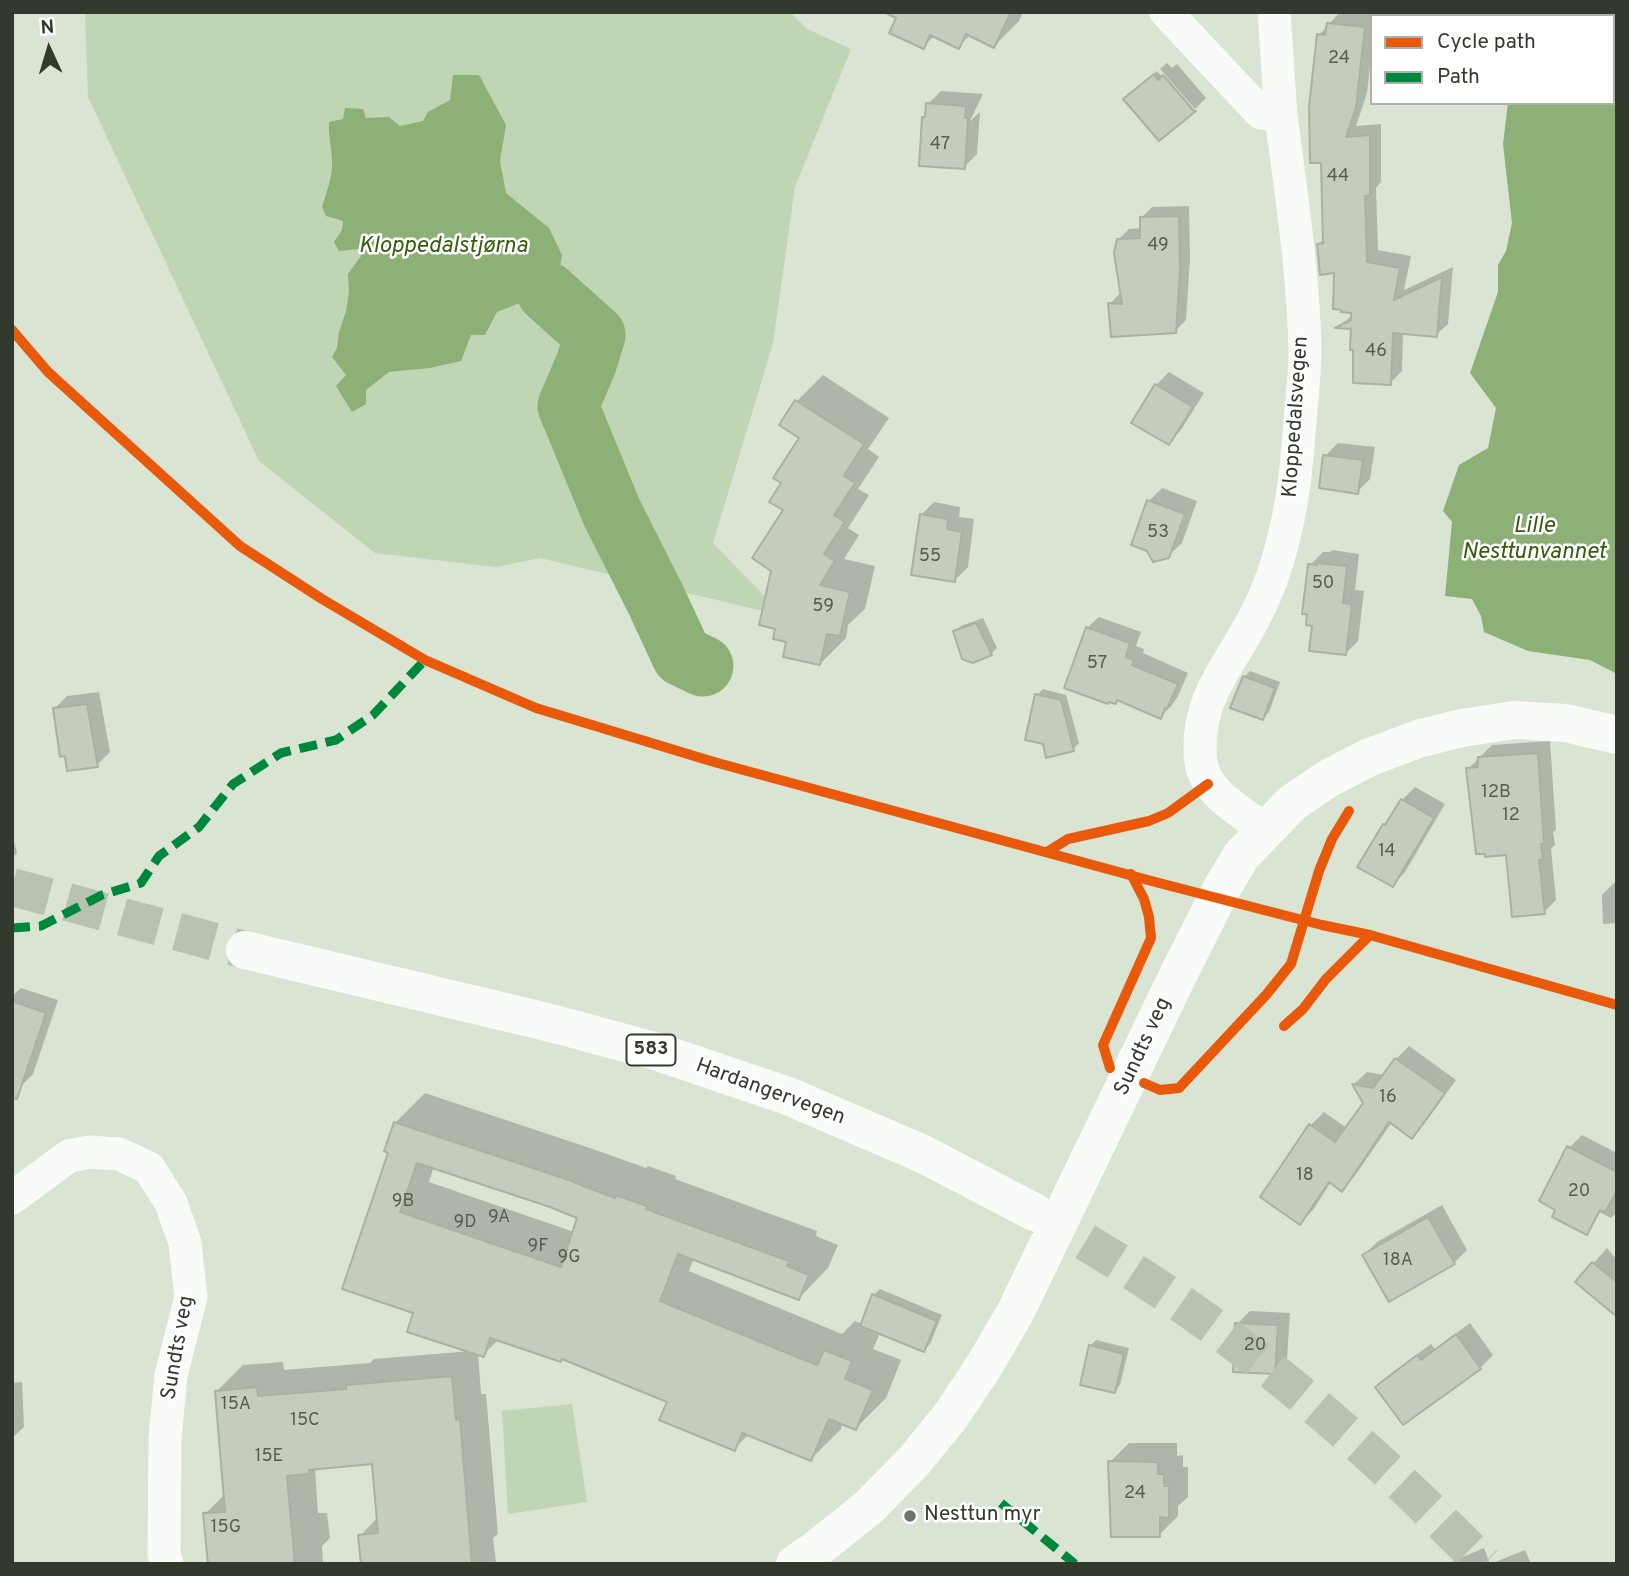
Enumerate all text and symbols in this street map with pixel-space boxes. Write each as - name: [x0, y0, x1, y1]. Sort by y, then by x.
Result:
- north arrow: [14, 14, 84, 84]
- legend: [1370, 14, 1615, 105]
- text: N: [40, 16, 55, 40]
- text: Cycle path: [1437, 29, 1536, 56]
- house number: 24: [1328, 48, 1350, 70]
- text: Path: [1437, 64, 1480, 91]
- house number: 47: [930, 134, 950, 156]
- house number: 44: [1327, 166, 1349, 188]
- water label: Kloppedalstjørna: [358, 233, 528, 261]
- house number: 49: [1147, 235, 1169, 257]
- street label: Kloppedalsvegen: [1279, 335, 1315, 499]
- house number: 46: [1365, 341, 1387, 363]
- water label: Lille Nesttunvannet: [1462, 513, 1606, 567]
- house number: 53: [1147, 522, 1169, 544]
- house number: 55: [919, 546, 941, 568]
- house number: 50: [1312, 573, 1334, 595]
- house number: 59: [812, 596, 834, 618]
- house number: 57: [1087, 653, 1107, 675]
- house number: 12B: [1481, 782, 1511, 804]
- house number: 12: [1502, 805, 1520, 827]
- house number: 14: [1378, 841, 1396, 863]
- street label: Sundts veg: [1110, 994, 1178, 1100]
- road number: 583: [626, 1034, 676, 1066]
- street label: Hardangervegen: [692, 1054, 848, 1132]
- house number: 16: [1379, 1087, 1397, 1109]
- house number: 18: [1296, 1165, 1314, 1187]
- house number: 20: [1568, 1181, 1590, 1203]
- house number: 9B: [392, 1191, 414, 1213]
- house number: 9A: [488, 1207, 510, 1229]
- house number: 9D: [453, 1212, 477, 1234]
- house number: 9F: [528, 1236, 548, 1258]
- house number: 9G: [557, 1247, 581, 1269]
- house number: 18A: [1383, 1250, 1413, 1272]
- street label: Sundts veg: [157, 1294, 201, 1402]
- house number: 20: [1244, 1335, 1266, 1357]
- house number: 15A: [221, 1394, 251, 1416]
- house number: 15C: [290, 1410, 320, 1432]
- house number: 15E: [255, 1446, 283, 1468]
- house number: 24: [1124, 1483, 1146, 1505]
- place label: Nesttun myr: [924, 1503, 1041, 1529]
- marker: Nesttun myr: [902, 1508, 918, 1524]
- house number: 15G: [211, 1517, 241, 1539]

